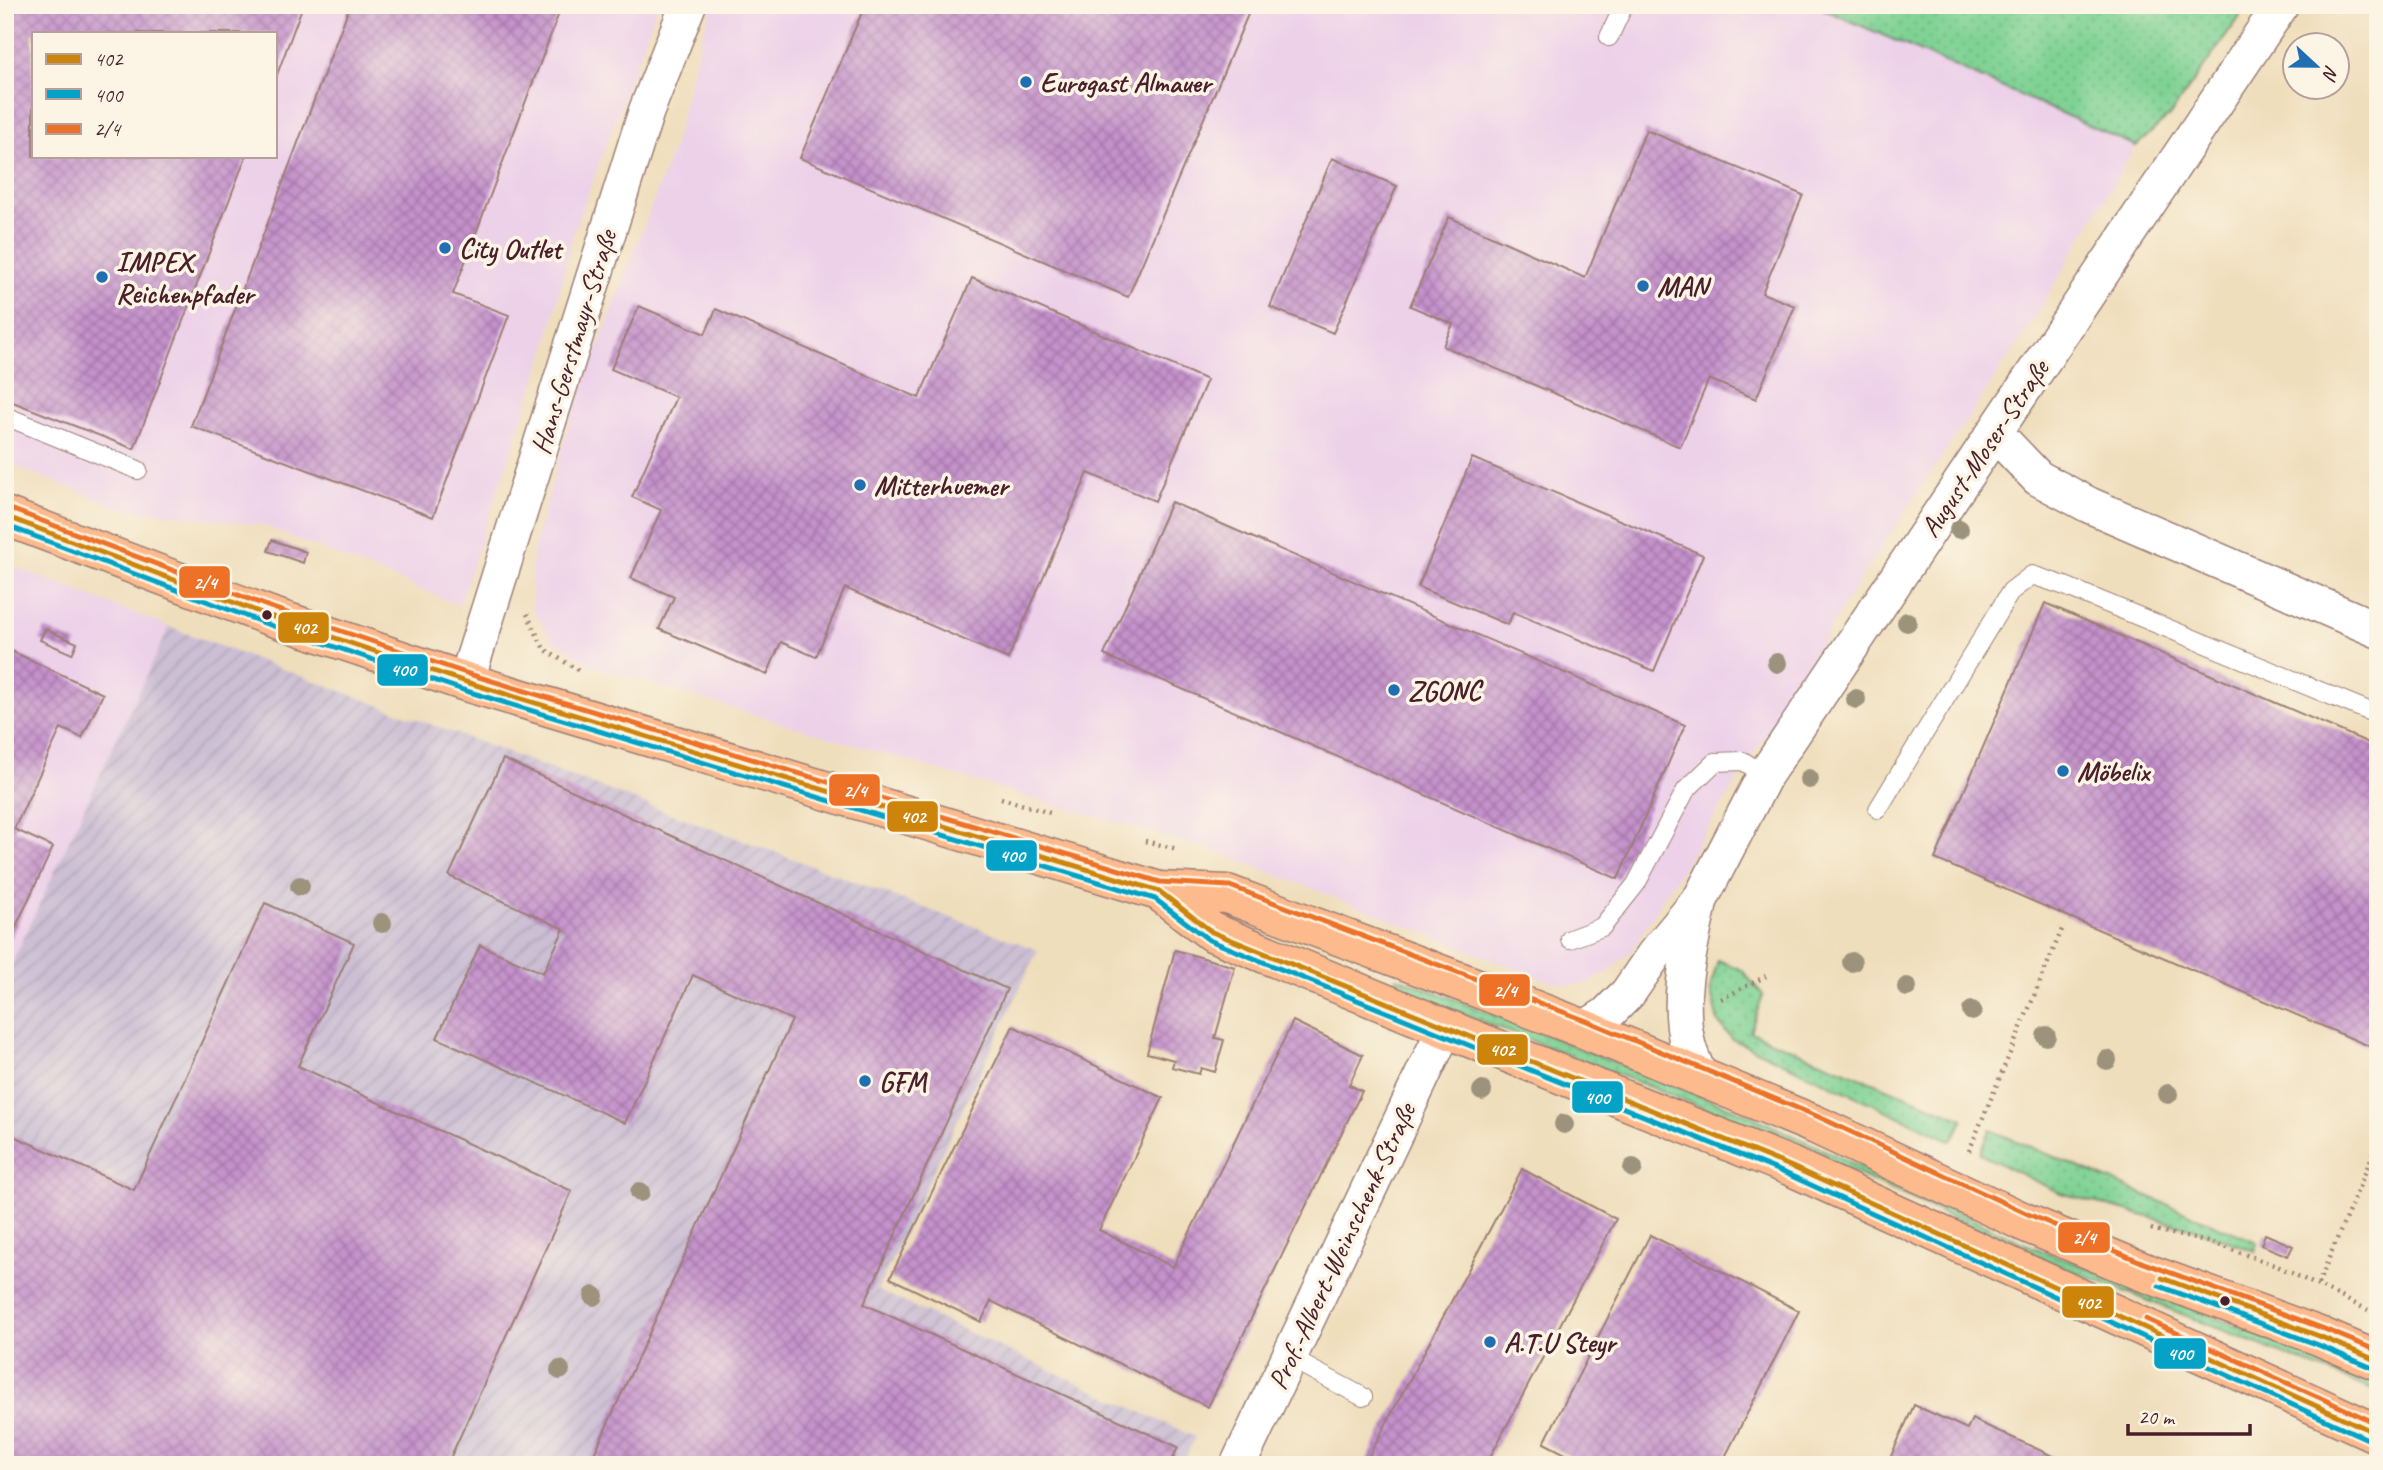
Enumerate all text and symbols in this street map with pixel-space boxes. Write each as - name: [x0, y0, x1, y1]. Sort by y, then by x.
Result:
- legend: [32, 32, 276, 158]
- north arrow: [2282, 32, 2352, 102]
- text: 402: [94, 46, 124, 72]
- text: N: [2316, 62, 2344, 85]
- place label: Eurogast Almauer: [1040, 65, 1214, 100]
- marker: Eurogast Almauer: [1018, 74, 1034, 90]
- text: 400: [94, 82, 124, 108]
- text: 2/4: [94, 116, 122, 142]
- street label: Hans-Gerstmayr-Straße: [523, 224, 625, 458]
- place label: City Outlet: [459, 231, 565, 267]
- marker: City Outlet: [437, 240, 453, 256]
- place label: IMPEX Reichenpfader: [116, 244, 256, 311]
- marker: IMPEX Reichenpfader: [94, 269, 110, 285]
- place label: MAN: [1657, 269, 1712, 304]
- marker: MAN: [1635, 278, 1651, 294]
- street label: August-Moser-Straße: [1912, 351, 2058, 544]
- place label: Mitterhuemer: [874, 468, 1011, 503]
- marker: Mitterhuemer: [852, 477, 868, 493]
- line badge: 2/4: [178, 565, 231, 599]
- text: 2/4: [193, 571, 219, 595]
- unlabelled marker: [260, 608, 274, 622]
- line badge: 402: [277, 611, 330, 644]
- text: 402: [291, 616, 319, 640]
- line badge: 400: [376, 653, 429, 687]
- text: 400: [390, 658, 418, 682]
- place label: ZGONC: [1408, 673, 1484, 708]
- marker: ZGONC: [1386, 682, 1402, 698]
- place label: Möbelix: [2077, 754, 2152, 789]
- marker: Möbelix: [2055, 763, 2071, 779]
- line badge: 2/4: [828, 773, 881, 807]
- text: 2/4: [843, 779, 869, 803]
- line badge: 402: [886, 800, 939, 833]
- text: 402: [900, 805, 928, 829]
- line badge: 400: [985, 839, 1038, 872]
- text: 400: [999, 844, 1027, 868]
- line badge: 2/4: [1478, 973, 1531, 1007]
- text: 2/4: [1493, 979, 1519, 1003]
- line badge: 402: [1476, 1033, 1529, 1066]
- text: 402: [1489, 1038, 1517, 1062]
- place label: GFM: [879, 1064, 929, 1099]
- marker: GFM: [857, 1073, 873, 1089]
- line badge: 400: [1571, 1080, 1624, 1114]
- text: 400: [1584, 1086, 1612, 1110]
- street label: Prof.-Albert-Weinschenk-Straße: [1260, 1096, 1424, 1395]
- line badge: 2/4: [2057, 1221, 2111, 1254]
- text: 2/4: [2072, 1226, 2098, 1250]
- line badge: 402: [2061, 1285, 2115, 1319]
- text: 402: [2075, 1291, 2103, 1315]
- unlabelled marker: [2218, 1294, 2232, 1308]
- place label: A.T.U Steyr: [1504, 1325, 1618, 1361]
- marker: A.T.U Steyr: [1482, 1334, 1498, 1350]
- line badge: 400: [2153, 1337, 2207, 1370]
- text: 400: [2167, 1342, 2195, 1366]
- scale bar: [2128, 1393, 2250, 1437]
- text: 20 m: [2138, 1404, 2176, 1430]

